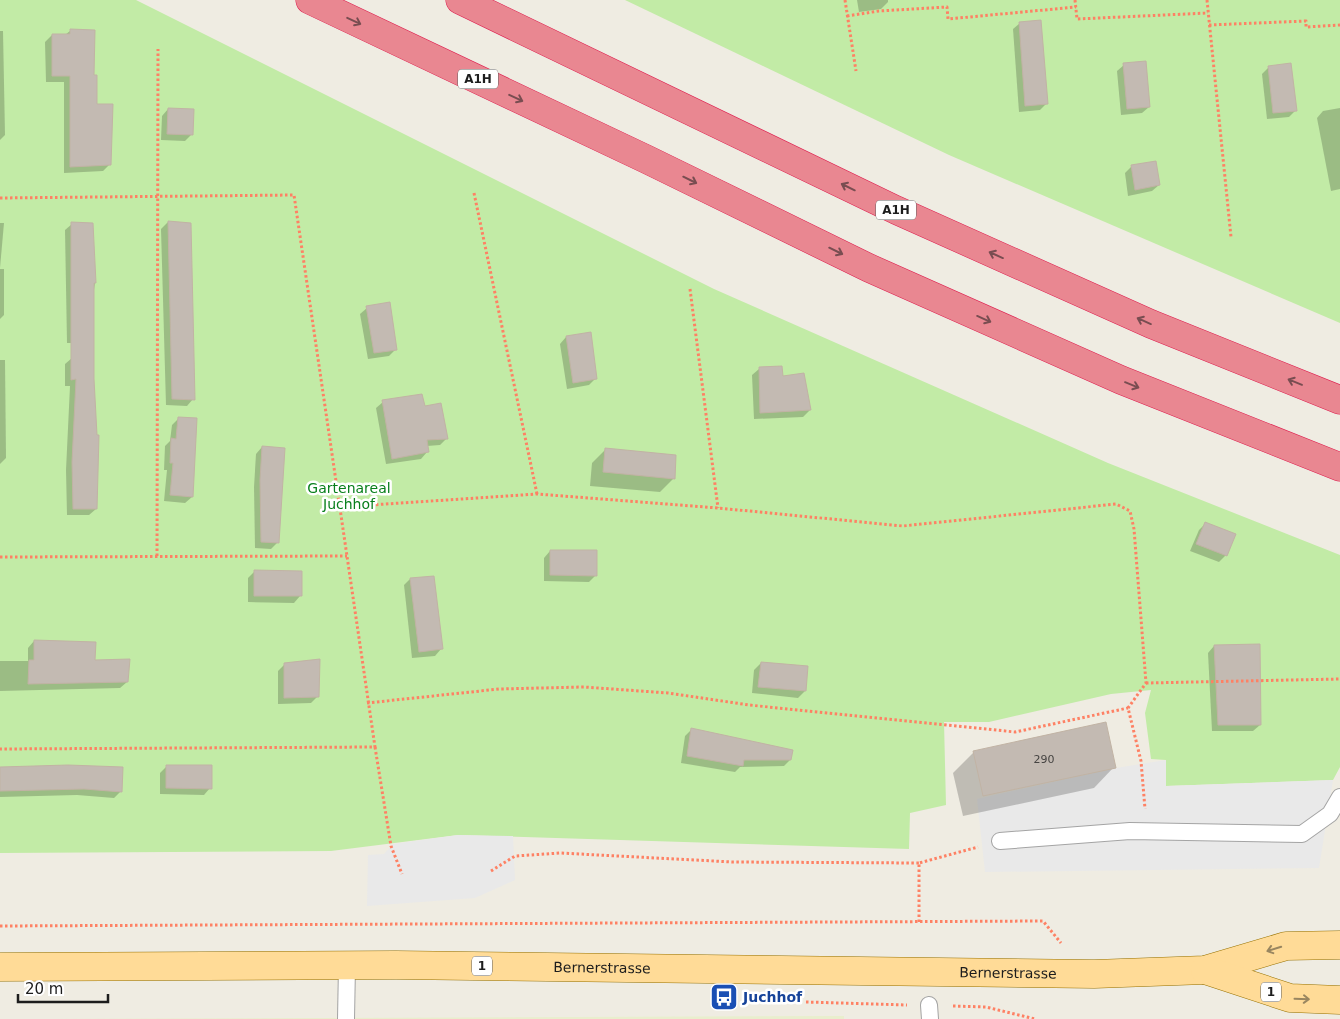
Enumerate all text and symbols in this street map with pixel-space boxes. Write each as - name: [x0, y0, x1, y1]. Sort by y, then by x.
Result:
- one-way arrow: [346, 17, 361, 26]
- road number: A1H: [458, 70, 498, 88]
- one-way arrow: [509, 93, 524, 103]
- one-way arrow: [682, 176, 697, 185]
- one-way arrow: [841, 182, 856, 191]
- road number: A1H: [876, 200, 916, 220]
- one-way arrow: [828, 247, 843, 257]
- one-way arrow: [989, 249, 1004, 259]
- one-way arrow: [976, 314, 991, 324]
- one-way arrow: [1137, 316, 1152, 325]
- one-way arrow: [1288, 377, 1303, 386]
- one-way arrow: [1124, 380, 1139, 390]
- park label: Gartenareal Juchhof: [307, 480, 391, 512]
- house number: 290: [1034, 753, 1055, 766]
- one-way arrow: [1267, 945, 1283, 955]
- road number: 1: [472, 956, 492, 976]
- street label: Bernerstrasse: [553, 959, 651, 976]
- street label: Bernerstrasse: [959, 964, 1057, 982]
- scale bar: [18, 972, 108, 1004]
- text: 20 m: [25, 980, 63, 998]
- bus stop icon: Juchhof: [709, 982, 739, 1012]
- road number: 1: [1261, 982, 1281, 1002]
- place label: Juchhof: [742, 989, 803, 1005]
- one-way arrow: [1293, 994, 1309, 1004]

